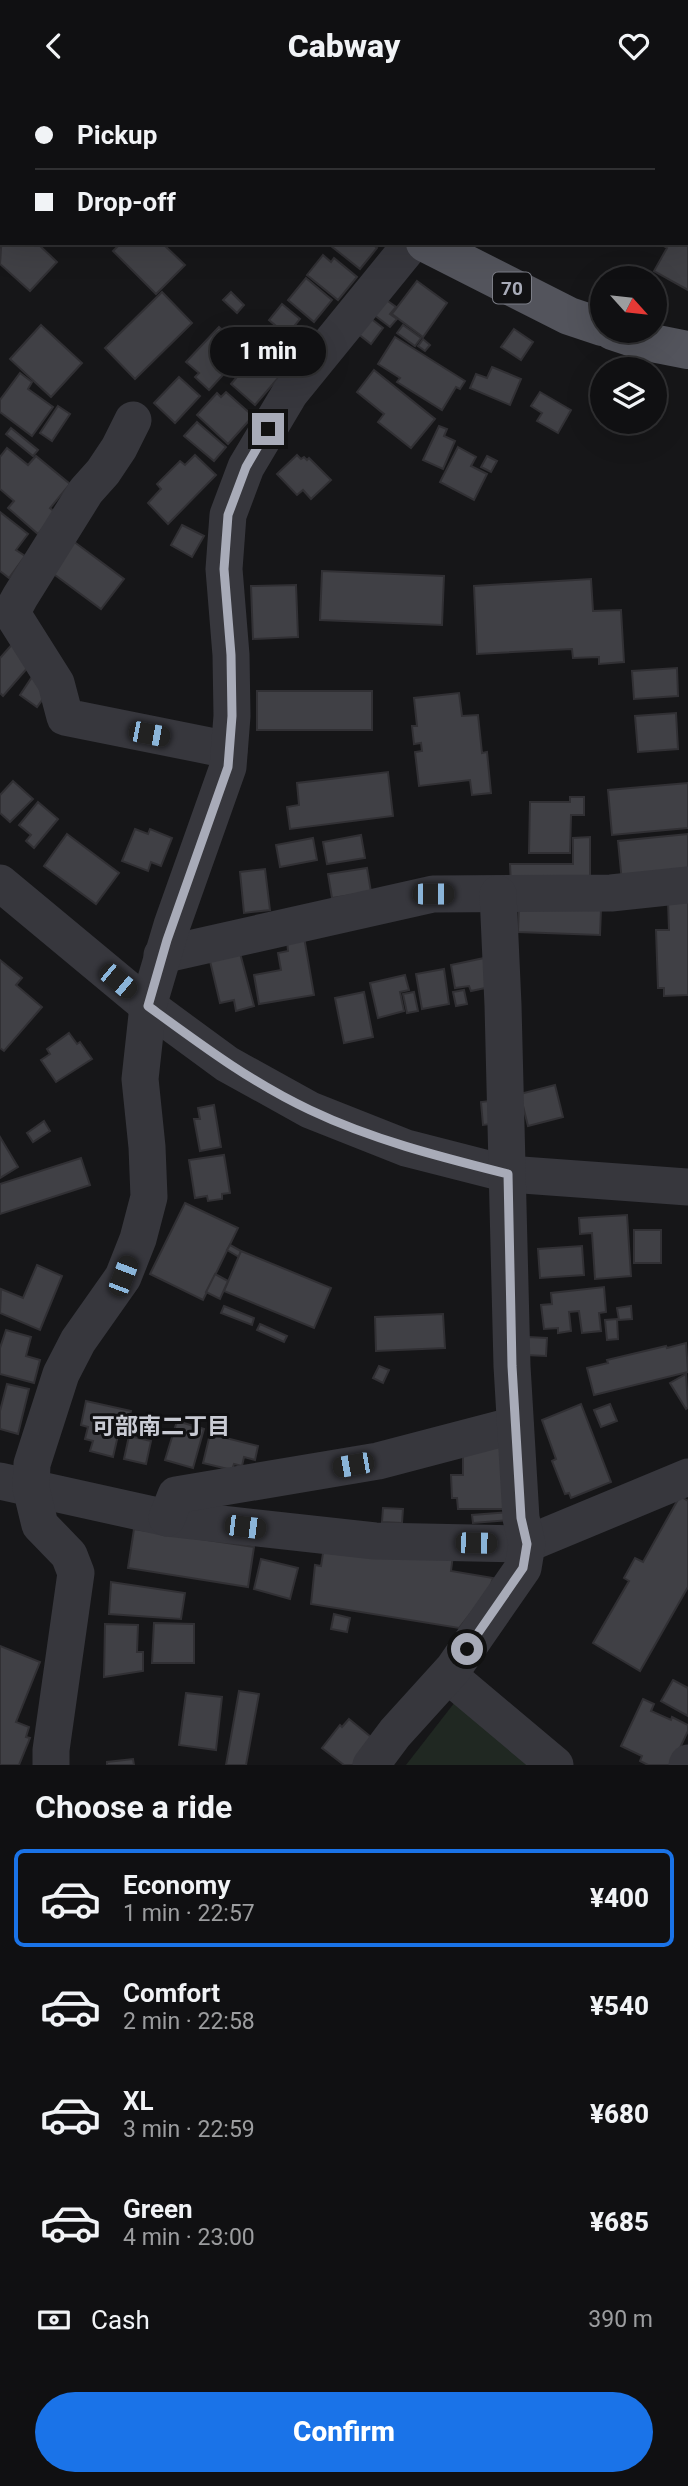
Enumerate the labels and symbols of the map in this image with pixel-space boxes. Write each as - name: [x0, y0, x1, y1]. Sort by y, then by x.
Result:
- north arrow: [590, 266, 667, 343]
- road number: 70: [493, 273, 531, 303]
- callout: 1 min: [210, 327, 326, 377]
- route end: [252, 413, 284, 445]
- car: [127, 720, 172, 748]
- car: [413, 884, 455, 905]
- car: [96, 959, 141, 1003]
- car: [106, 1253, 141, 1299]
- district label: 可部南二丁目: [92, 1413, 230, 1440]
- car: [331, 1451, 376, 1479]
- car: [223, 1514, 268, 1540]
- car: [455, 1532, 498, 1554]
- route start: [451, 1633, 483, 1665]

